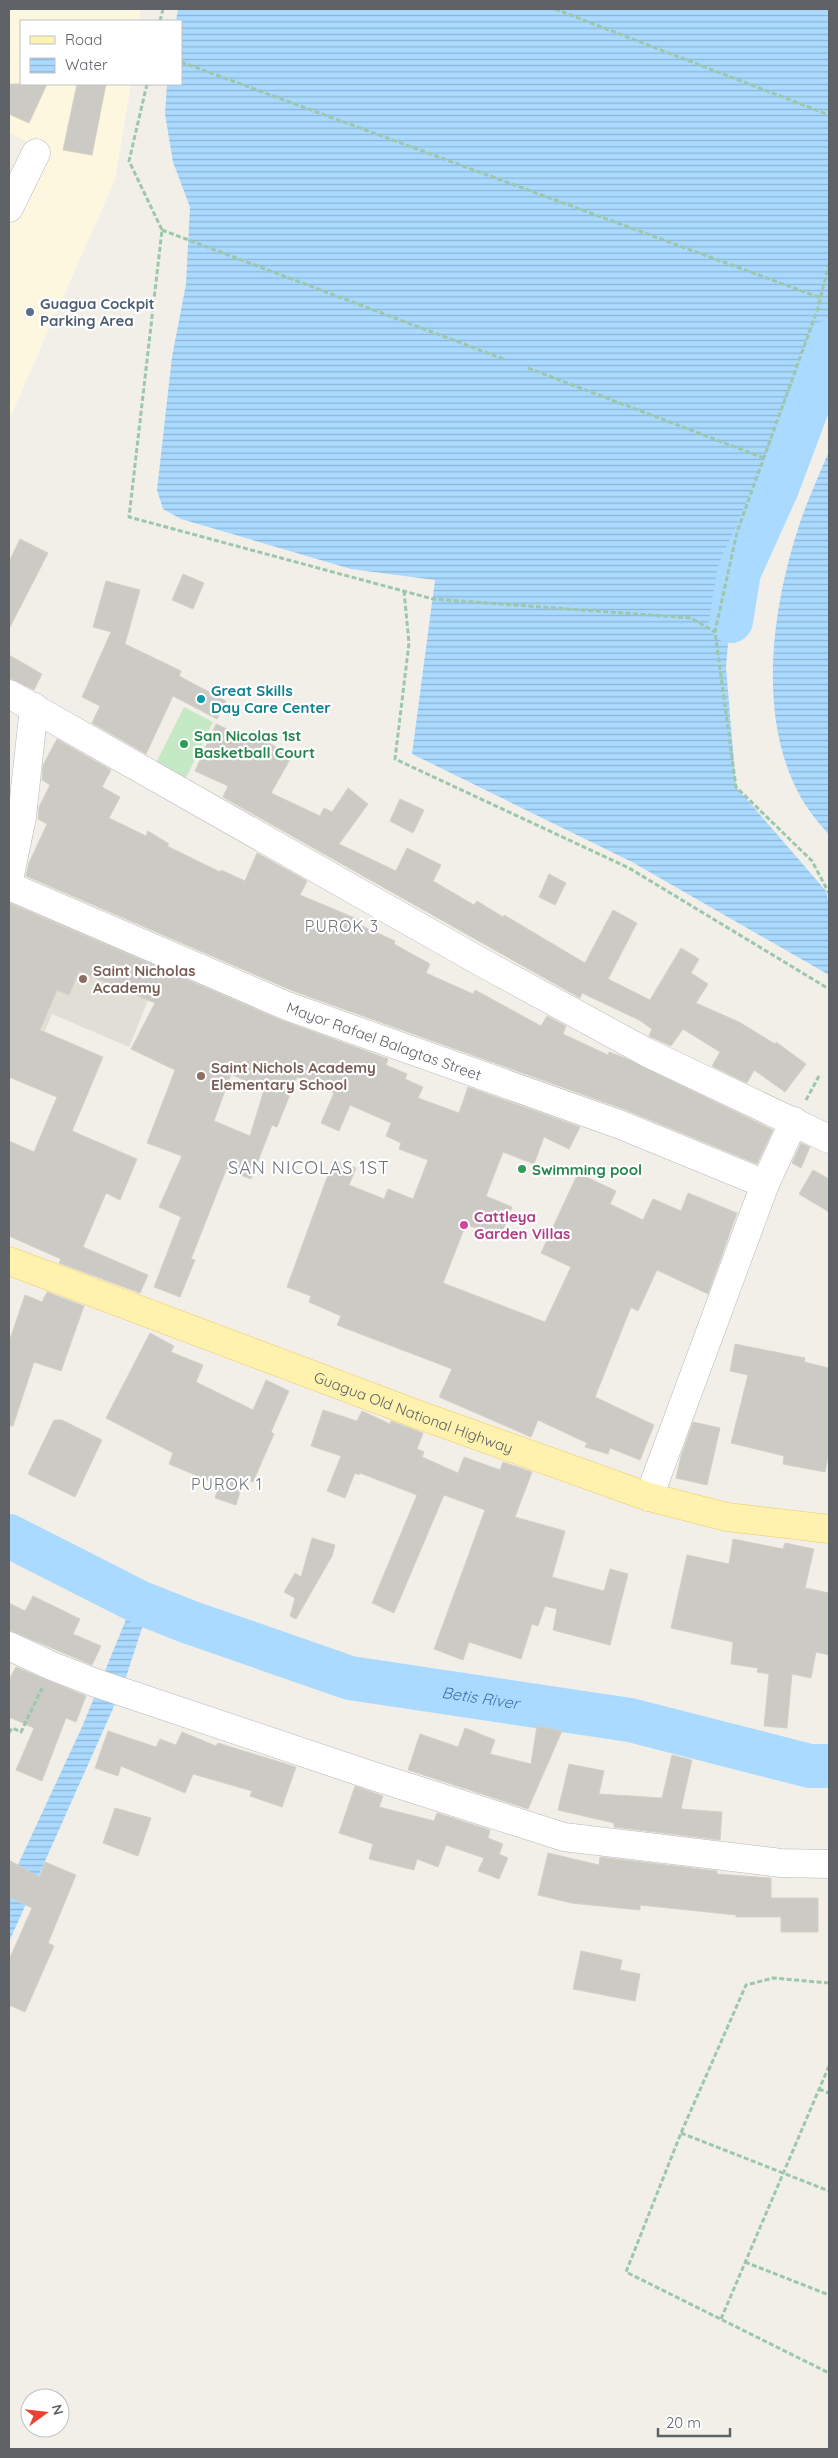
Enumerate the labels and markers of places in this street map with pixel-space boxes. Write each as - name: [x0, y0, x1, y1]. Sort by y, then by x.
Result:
- place label: Guagua Cockpit Parking Area: [40, 294, 155, 330]
- marker: Guagua Cockpit Parking Area: [24, 306, 36, 318]
- place label: Great Skills Day Care Center: [211, 681, 331, 717]
- marker: Great Skills Day Care Center: [195, 693, 207, 705]
- place label: San Nicolas 1st Basketball Court: [194, 726, 315, 762]
- marker: San Nicolas 1st Basketball Court: [178, 738, 190, 750]
- place label: Saint Nicholas Academy: [93, 961, 195, 997]
- marker: Saint Nicholas Academy: [77, 973, 89, 985]
- place label: Saint Nichols Academy Elementary School: [211, 1058, 376, 1094]
- marker: Saint Nichols Academy Elementary School: [195, 1070, 207, 1082]
- place label: Swimming pool: [532, 1160, 642, 1179]
- marker: Swimming pool: [516, 1163, 528, 1175]
- place label: Cattleya Garden Villas: [474, 1207, 570, 1243]
- marker: Cattleya Garden Villas: [458, 1219, 470, 1231]

